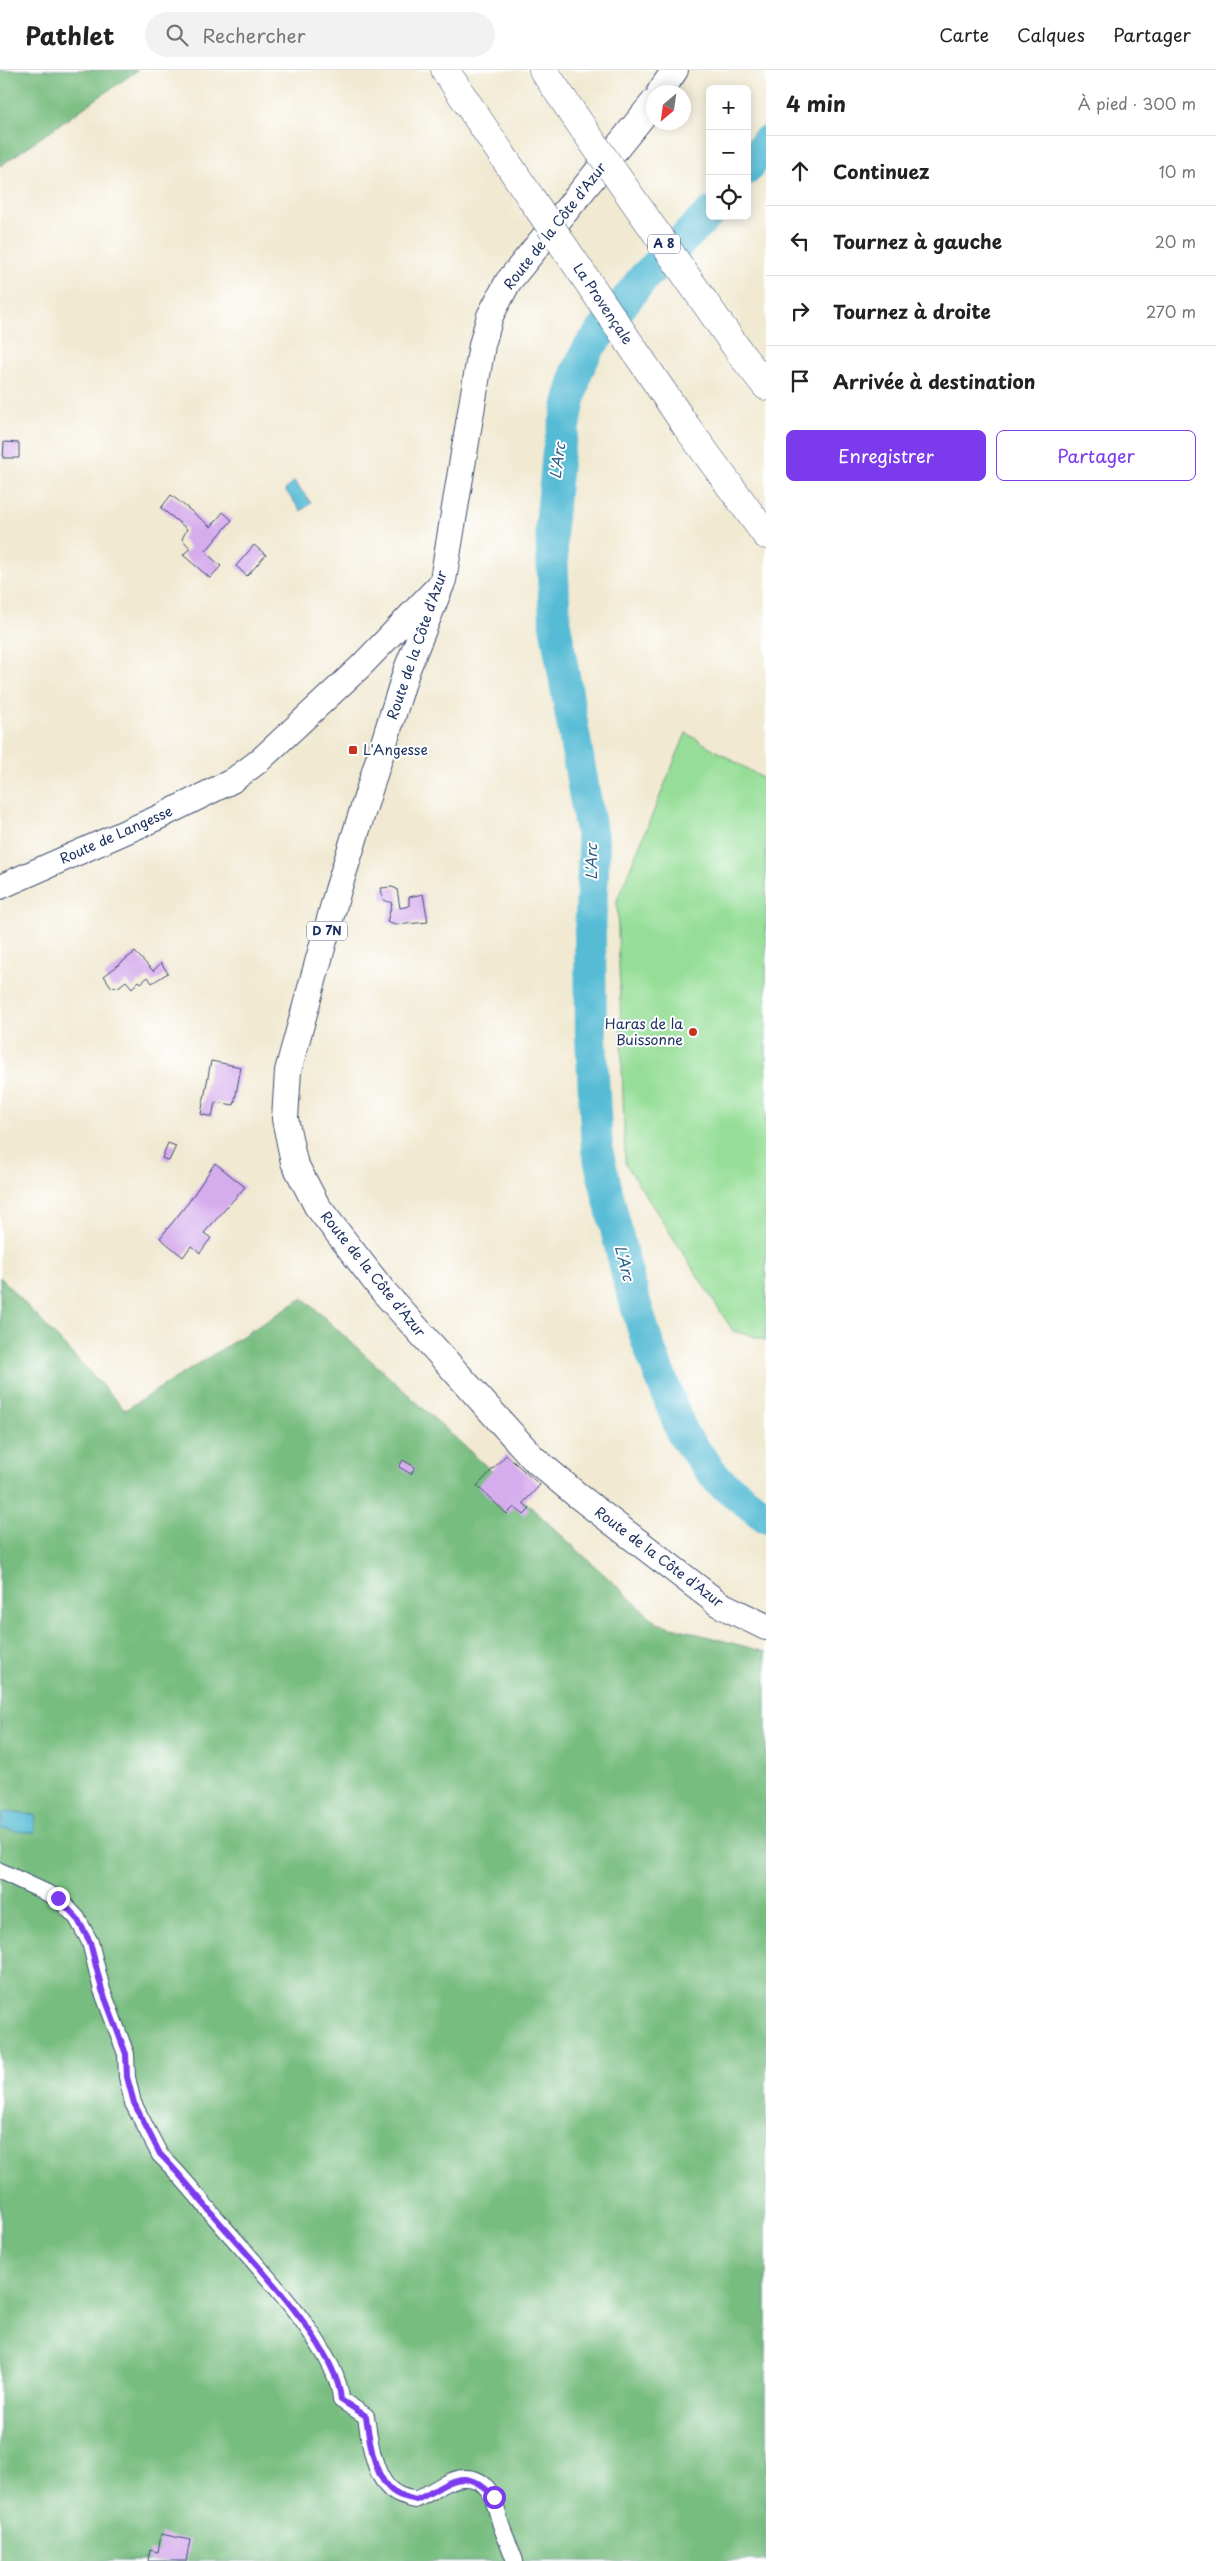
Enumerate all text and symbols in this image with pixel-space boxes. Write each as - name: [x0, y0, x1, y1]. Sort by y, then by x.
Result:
- search box: [145, 12, 495, 57]
- text: Pathlet: [25, 17, 115, 53]
- icon: search: [163, 21, 191, 49]
- text: Rechercher: [203, 21, 306, 49]
- text: Carte: [939, 21, 989, 48]
- text: Calques: [1017, 21, 1085, 48]
- text: Partager: [1113, 21, 1191, 48]
- north arrow: [646, 85, 691, 130]
- map controls: [706, 85, 751, 220]
- button: +: [706, 85, 751, 130]
- text: 4 min: [786, 87, 846, 119]
- text: À pied · 300 m: [1078, 91, 1196, 115]
- button: −: [706, 130, 751, 175]
- street label: Route de la Côte d'Azur: [498, 157, 611, 294]
- icon: ahead: [786, 157, 814, 185]
- text: Continuez: [833, 157, 930, 185]
- text: 10 m: [1159, 159, 1196, 183]
- button: locate: [706, 175, 751, 220]
- icon: left: [786, 227, 814, 255]
- text: Tournez à gauche: [833, 227, 1002, 255]
- text: 20 m: [1155, 229, 1196, 253]
- road number: A 8: [648, 234, 680, 253]
- street label: La Provençale: [568, 259, 639, 349]
- icon: right: [786, 297, 814, 325]
- text: Tournez à droite: [833, 297, 991, 325]
- text: 270 m: [1146, 299, 1196, 323]
- icon: arrive: [786, 367, 814, 395]
- text: Arrivée à destination: [833, 367, 1036, 395]
- button: Enregistrer: [786, 430, 986, 481]
- button: Partager: [996, 430, 1196, 481]
- water label: L'Arc: [543, 439, 571, 480]
- street label: Route de la Côte d'Azur: [381, 567, 452, 722]
- place label: L'Angesse: [363, 739, 428, 760]
- marker: L'Angesse: [347, 744, 359, 756]
- street label: Route de Langesse: [56, 800, 176, 869]
- water label: L'Arc: [579, 842, 602, 880]
- road number: D 7N: [307, 921, 347, 940]
- place label: Haras de la Buissonne: [605, 1013, 683, 1050]
- marker: Haras de la Buissonne: [687, 1026, 699, 1038]
- street label: Route de la Côte d'Azur: [316, 1206, 431, 1341]
- water label: L'Arc: [610, 1242, 641, 1285]
- street label: Route de la Côte d'Azur: [590, 1501, 729, 1612]
- route end: [47, 1887, 70, 1910]
- route start: [483, 2486, 506, 2509]

